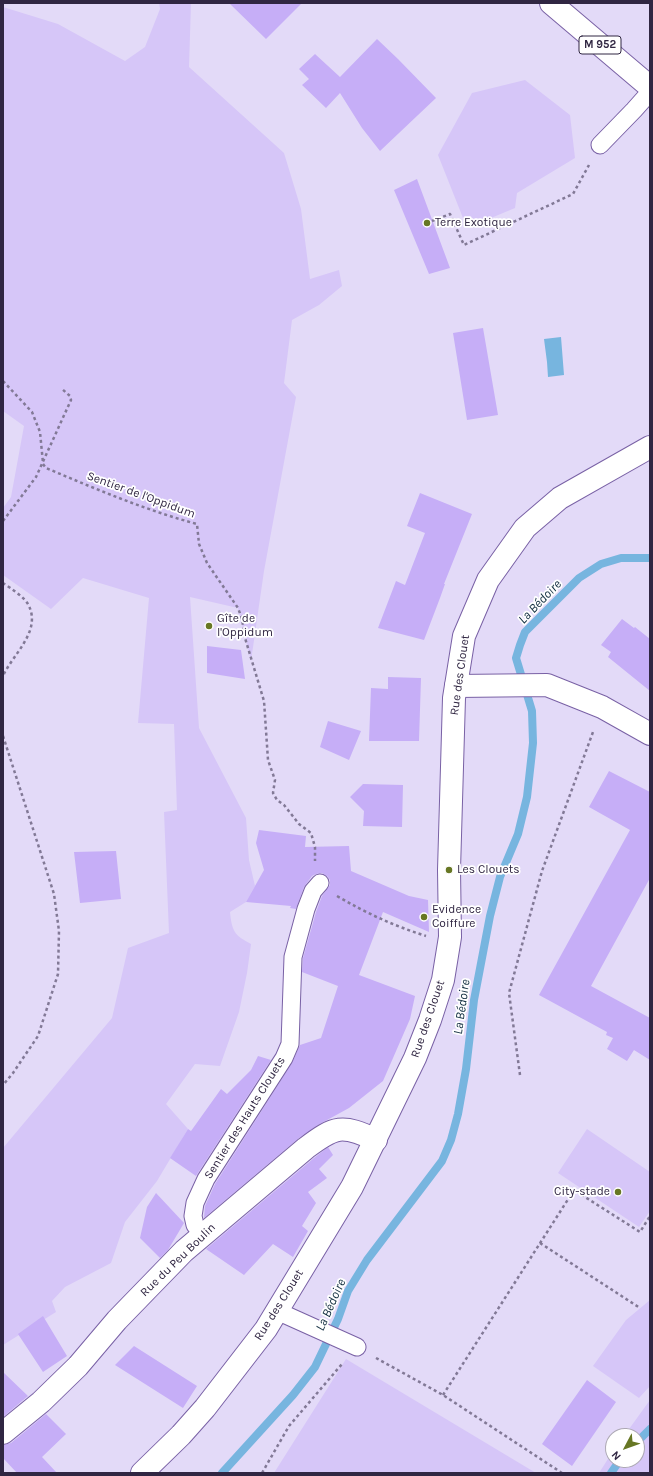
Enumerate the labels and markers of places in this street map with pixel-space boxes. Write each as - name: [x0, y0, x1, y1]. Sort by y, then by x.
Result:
- place label: Terre Exotique: [435, 216, 512, 230]
- marker: Terre Exotique: [422, 218, 432, 228]
- place label: Gîte de l'Oppidum: [217, 612, 273, 640]
- marker: Gîte de l'Oppidum: [204, 621, 214, 631]
- place label: Les Clouets: [457, 863, 519, 877]
- marker: Les Clouets: [444, 865, 454, 875]
- place label: Evidence Coiffure: [432, 903, 481, 931]
- marker: Evidence Coiffure: [419, 912, 429, 922]
- place label: City-stade: [554, 1185, 610, 1199]
- marker: City-stade: [613, 1187, 623, 1197]

